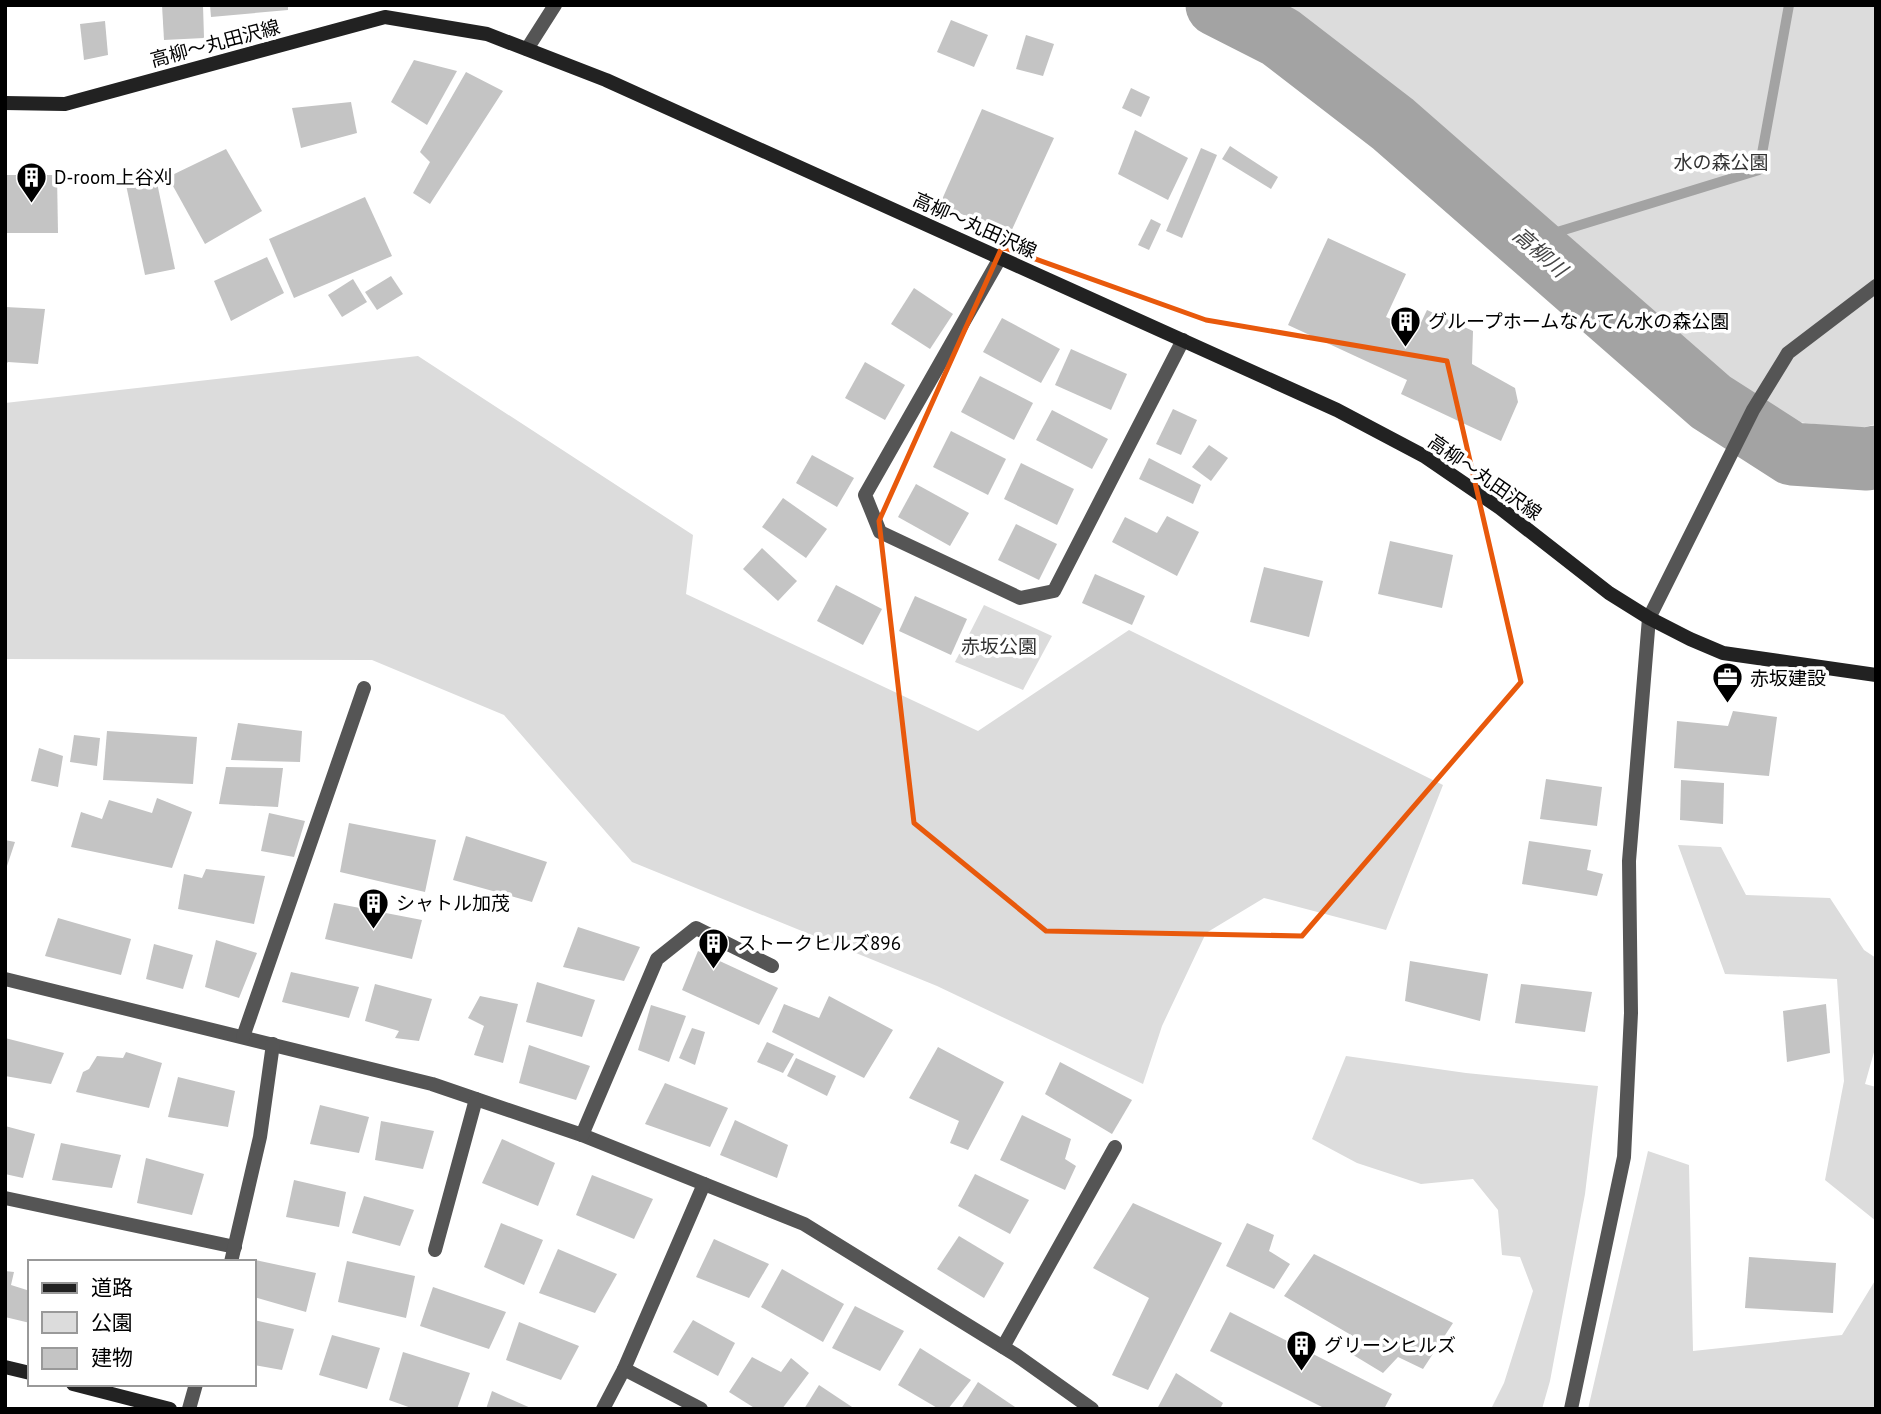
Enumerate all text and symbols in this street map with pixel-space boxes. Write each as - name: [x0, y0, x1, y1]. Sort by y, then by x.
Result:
- street label: 高柳～丸田沢線: [148, 14, 282, 72]
- park label: 水の森公園: [1673, 150, 1769, 174]
- building icon: D-room上谷刈: [14, 160, 48, 204]
- place label: D-room上谷刈: [54, 165, 173, 189]
- street label: 高柳～丸田沢線: [909, 187, 1041, 263]
- water label: 高柳川: [1507, 221, 1574, 284]
- building icon: グループホームなんてん水の森公園: [1388, 304, 1422, 348]
- place label: グループホームなんてん水の森公園: [1428, 309, 1729, 333]
- street label: 高柳～丸田沢線: [1424, 429, 1546, 525]
- park label: 赤坂公園: [961, 634, 1037, 658]
- office icon: 赤坂建設: [1710, 661, 1744, 705]
- place label: 赤坂建設: [1750, 666, 1826, 690]
- building icon: シャトル加茂: [356, 886, 390, 930]
- place label: シャトル加茂: [396, 891, 510, 915]
- building icon: ストークヒルズ896: [697, 926, 731, 970]
- place label: ストークヒルズ896: [737, 931, 901, 955]
- legend: [28, 1260, 256, 1386]
- text: 道路: [91, 1274, 133, 1301]
- text: 公園: [91, 1309, 133, 1336]
- building icon: グリーンヒルズ: [1284, 1328, 1318, 1372]
- place label: グリーンヒルズ: [1324, 1333, 1456, 1357]
- text: 建物: [91, 1344, 133, 1371]

